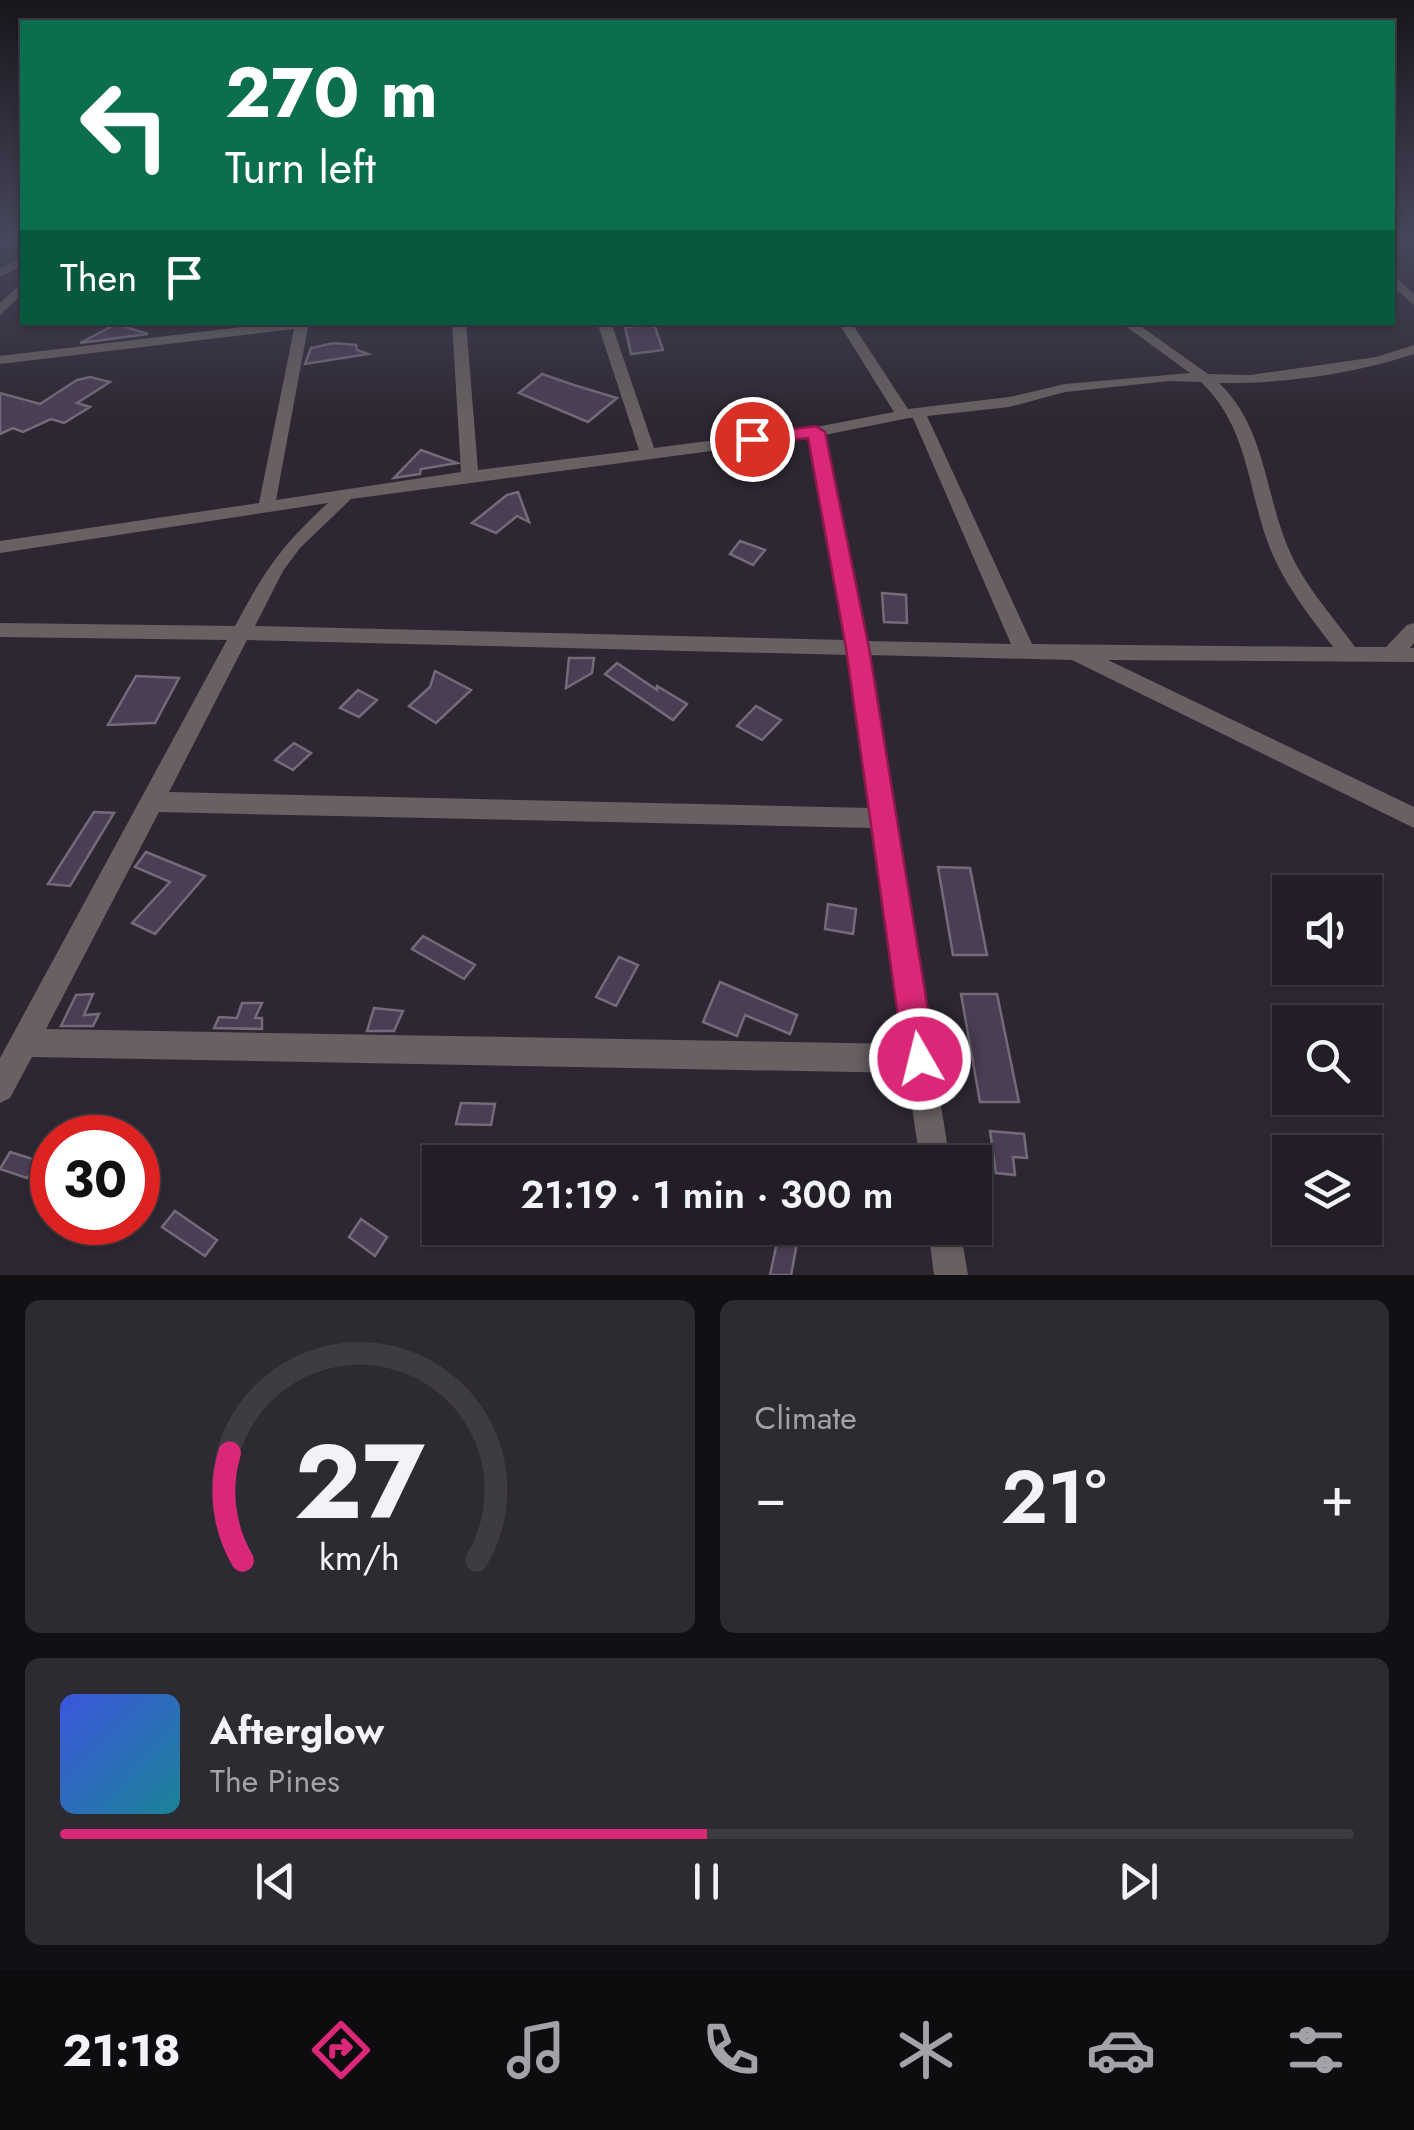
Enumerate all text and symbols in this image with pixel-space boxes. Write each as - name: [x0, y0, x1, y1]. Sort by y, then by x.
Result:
- text: 270 m: [225, 42, 438, 143]
- icon: left: [60, 60, 190, 190]
- text: Turn left: [225, 135, 376, 200]
- text: Then: [60, 250, 137, 305]
- icon: arrive: [157, 250, 212, 305]
- pin: [710, 397, 795, 482]
- icon: arrive: [725, 412, 780, 467]
- map controls: [1272, 875, 1382, 1245]
- button: sound: [1272, 875, 1382, 985]
- button: search: [1272, 1005, 1382, 1115]
- position arrow: [868, 1007, 972, 1111]
- speed limit sign: 30: [30, 1115, 160, 1245]
- button: layers: [1272, 1135, 1382, 1245]
- text: 21:19 · 1 min · 300 m: [520, 1167, 894, 1222]
- text: Climate: [755, 1395, 857, 1441]
- text: 27: [294, 1407, 426, 1557]
- text: 21°: [1001, 1443, 1106, 1551]
- text: −: [755, 1457, 787, 1537]
- text: +: [1320, 1457, 1354, 1537]
- text: km/h: [319, 1532, 400, 1583]
- text: Afterglow: [210, 1703, 384, 1758]
- text: The Pines: [210, 1758, 340, 1804]
- icon: previous: [248, 1854, 303, 1909]
- icon: pause: [679, 1854, 734, 1909]
- icon: next: [1111, 1854, 1166, 1909]
- icon: directions: [306, 2015, 376, 2085]
- icon: music: [501, 2015, 571, 2085]
- icon: phone: [696, 2015, 766, 2085]
- icon: climate: [891, 2015, 961, 2085]
- icon: car: [1086, 2015, 1156, 2085]
- icon: filters: [1281, 2015, 1351, 2085]
- text: 21:18: [63, 2018, 181, 2083]

